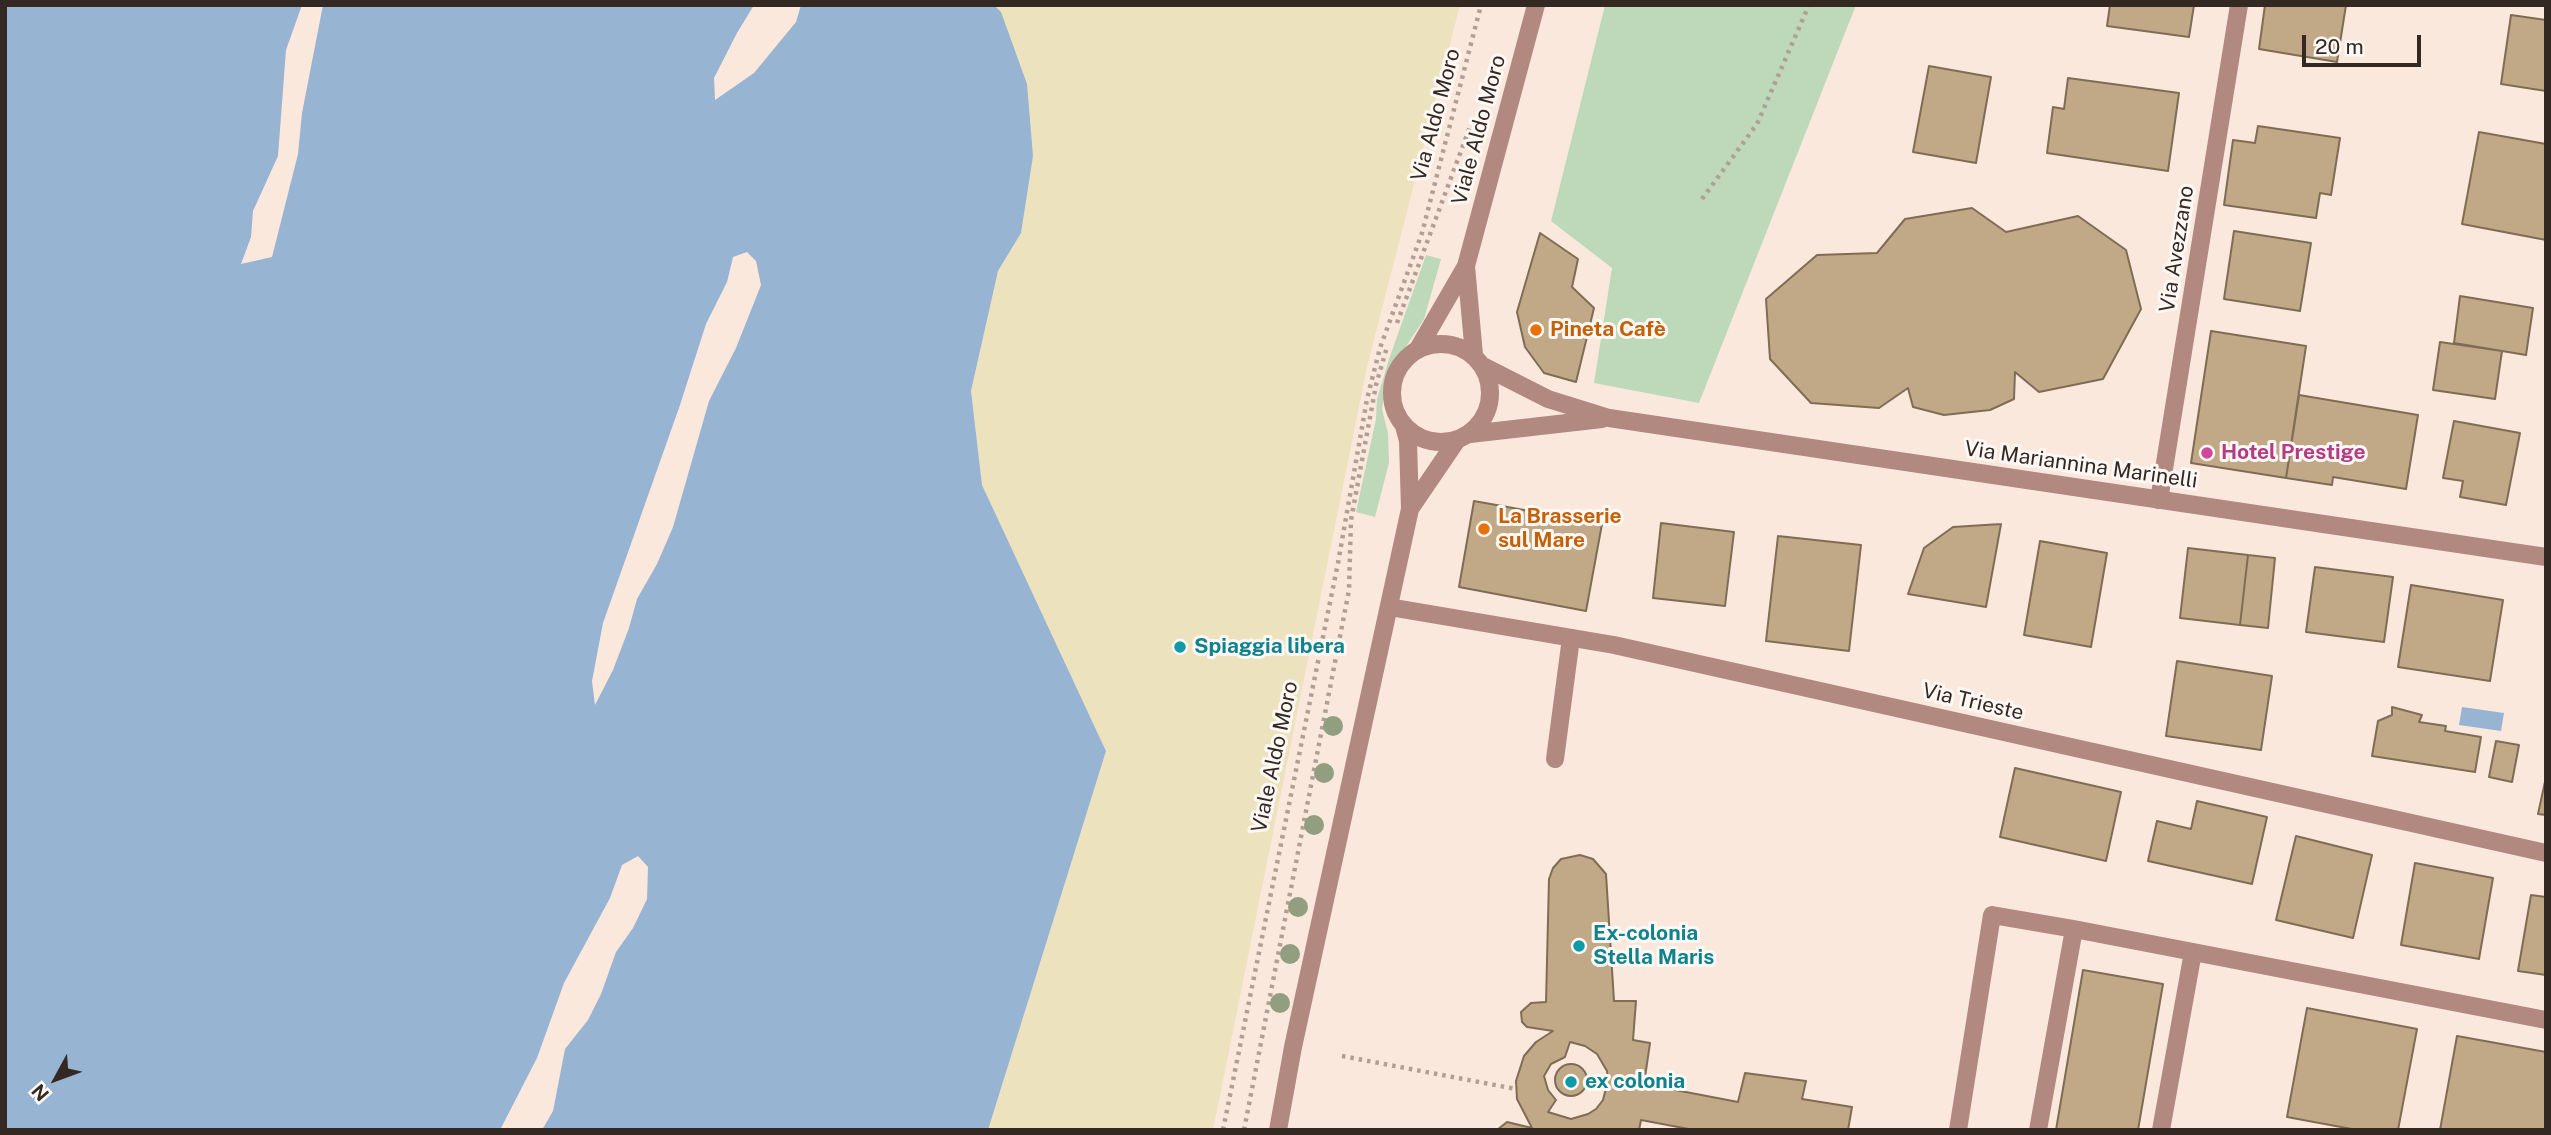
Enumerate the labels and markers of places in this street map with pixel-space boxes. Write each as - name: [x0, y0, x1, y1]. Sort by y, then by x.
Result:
- place label: Pineta Cafè: [1550, 317, 1666, 343]
- marker: Pineta Cafè: [1528, 322, 1544, 338]
- place label: Hotel Prestige: [2221, 440, 2365, 466]
- marker: Hotel Prestige: [2199, 445, 2215, 461]
- place label: La Brasserie sul Mare: [1498, 504, 1622, 554]
- marker: La Brasserie sul Mare: [1476, 521, 1492, 537]
- place label: Spiaggia libera: [1194, 634, 1345, 660]
- marker: Spiaggia libera: [1172, 639, 1188, 655]
- place label: Ex-colonia Stella Maris: [1593, 921, 1714, 971]
- marker: Ex-colonia Stella Maris: [1571, 938, 1587, 954]
- place label: ex colonia: [1585, 1069, 1685, 1095]
- marker: ex colonia: [1563, 1074, 1579, 1090]

